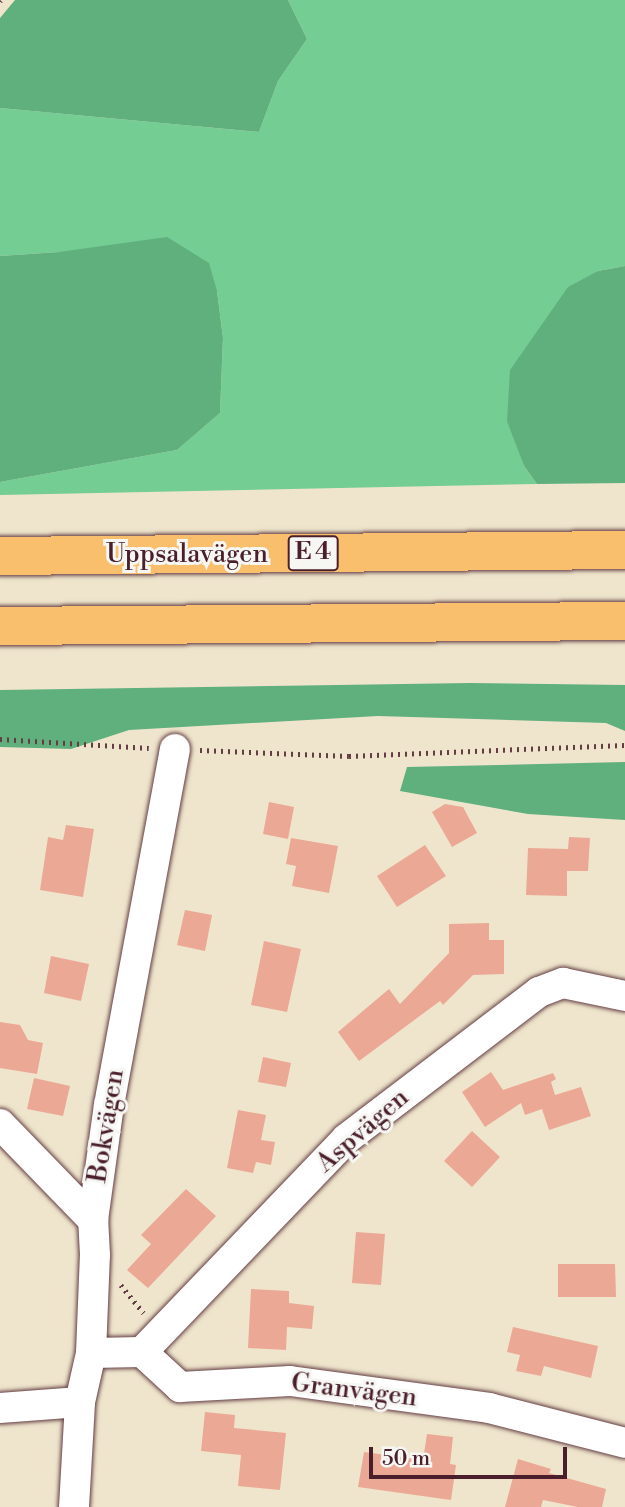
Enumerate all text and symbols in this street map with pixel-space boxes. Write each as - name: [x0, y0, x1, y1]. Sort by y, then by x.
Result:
- road number: E 4: [287, 532, 339, 574]
- street label: Uppsalavägen: [106, 539, 268, 571]
- street label: Bokvägen: [83, 1067, 131, 1185]
- street label: Aspvägen: [310, 1082, 416, 1180]
- street label: Granvägen: [289, 1368, 419, 1414]
- scale bar: [373, 1434, 571, 1478]
- text: 50 m: [382, 1446, 430, 1472]

